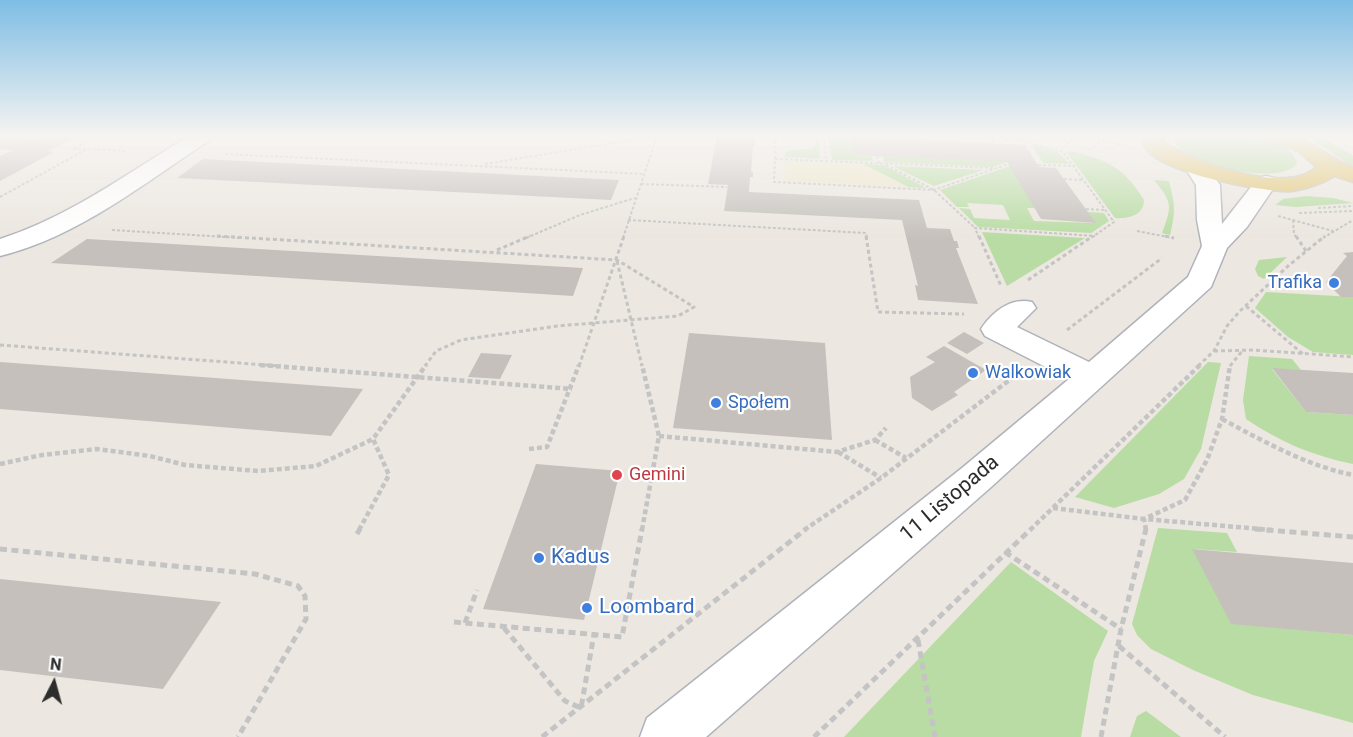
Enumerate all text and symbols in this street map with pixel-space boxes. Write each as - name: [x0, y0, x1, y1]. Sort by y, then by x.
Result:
- place label: Trafika: [1267, 272, 1322, 294]
- marker: Trafika: [1327, 276, 1341, 290]
- place label: Walkowiak: [985, 362, 1071, 384]
- marker: Walkowiak: [966, 366, 980, 380]
- place label: Społem: [728, 392, 789, 414]
- marker: Społem: [709, 396, 723, 410]
- street label: 11 Listopada: [895, 450, 1005, 548]
- place label: Gemini: [629, 464, 685, 486]
- marker: Gemini: [610, 468, 624, 482]
- place label: Kadus: [551, 545, 610, 571]
- marker: Kadus: [532, 551, 546, 565]
- place label: Loombard: [599, 595, 695, 621]
- marker: Loombard: [580, 601, 594, 615]
- north arrow: [24, 653, 84, 713]
- text: N: [49, 655, 63, 675]

